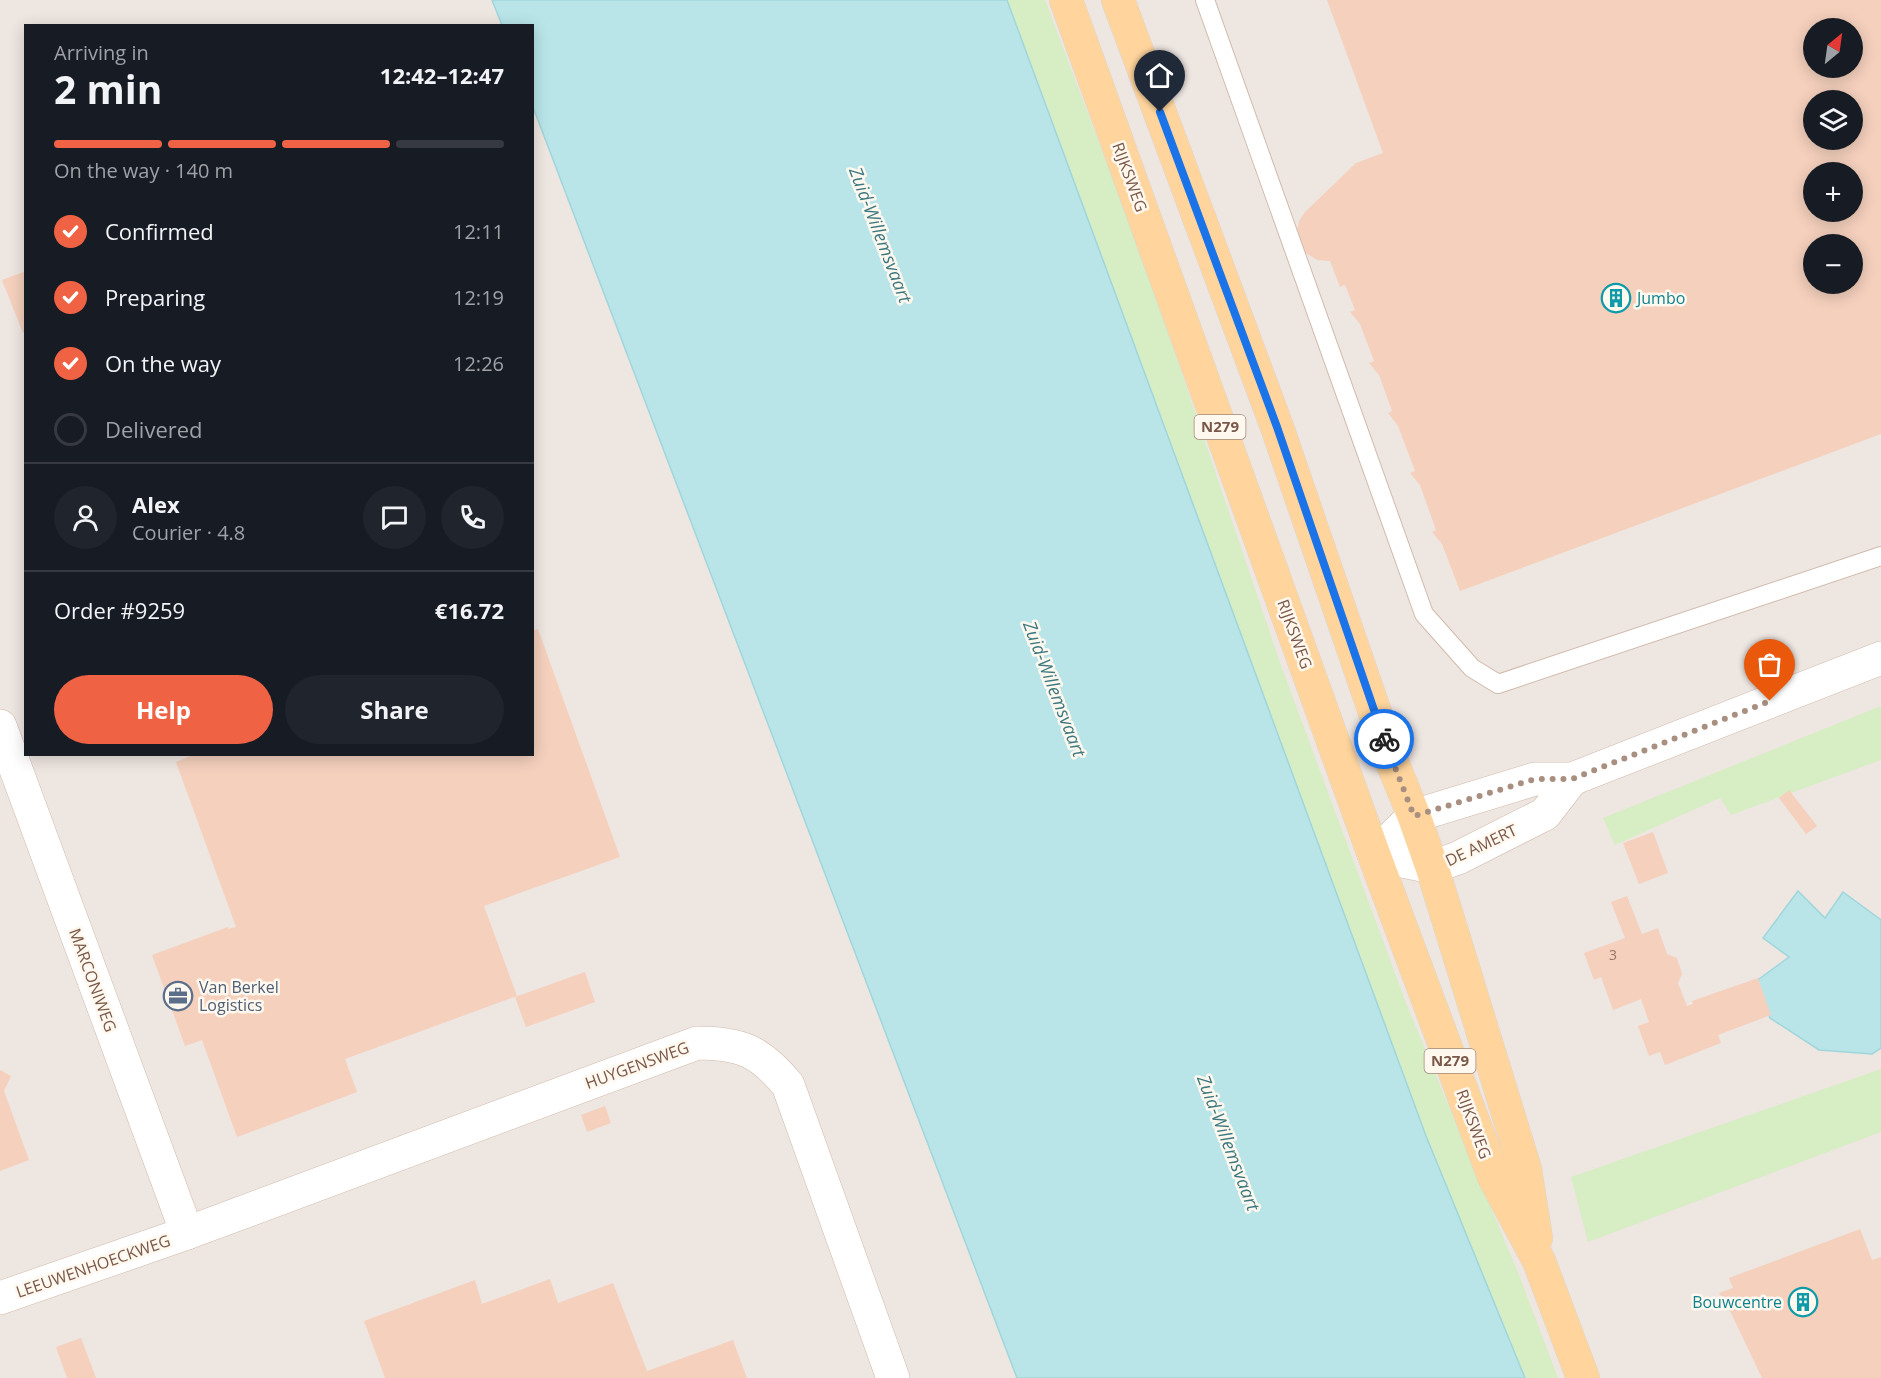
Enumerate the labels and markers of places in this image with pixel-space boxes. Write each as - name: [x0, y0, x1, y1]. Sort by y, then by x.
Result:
- pin: [1134, 50, 1185, 112]
- building icon: Jumbo: [1600, 282, 1632, 314]
- place label: Jumbo: [1635, 287, 1685, 309]
- pin: [1744, 639, 1795, 701]
- place label: Van Berkel Logistics: [199, 976, 279, 1016]
- office icon: Van Berkel Logistics: [162, 980, 194, 1012]
- building icon: Bouwcentre: [1787, 1286, 1819, 1318]
- place label: Bouwcentre: [1692, 1291, 1782, 1313]

